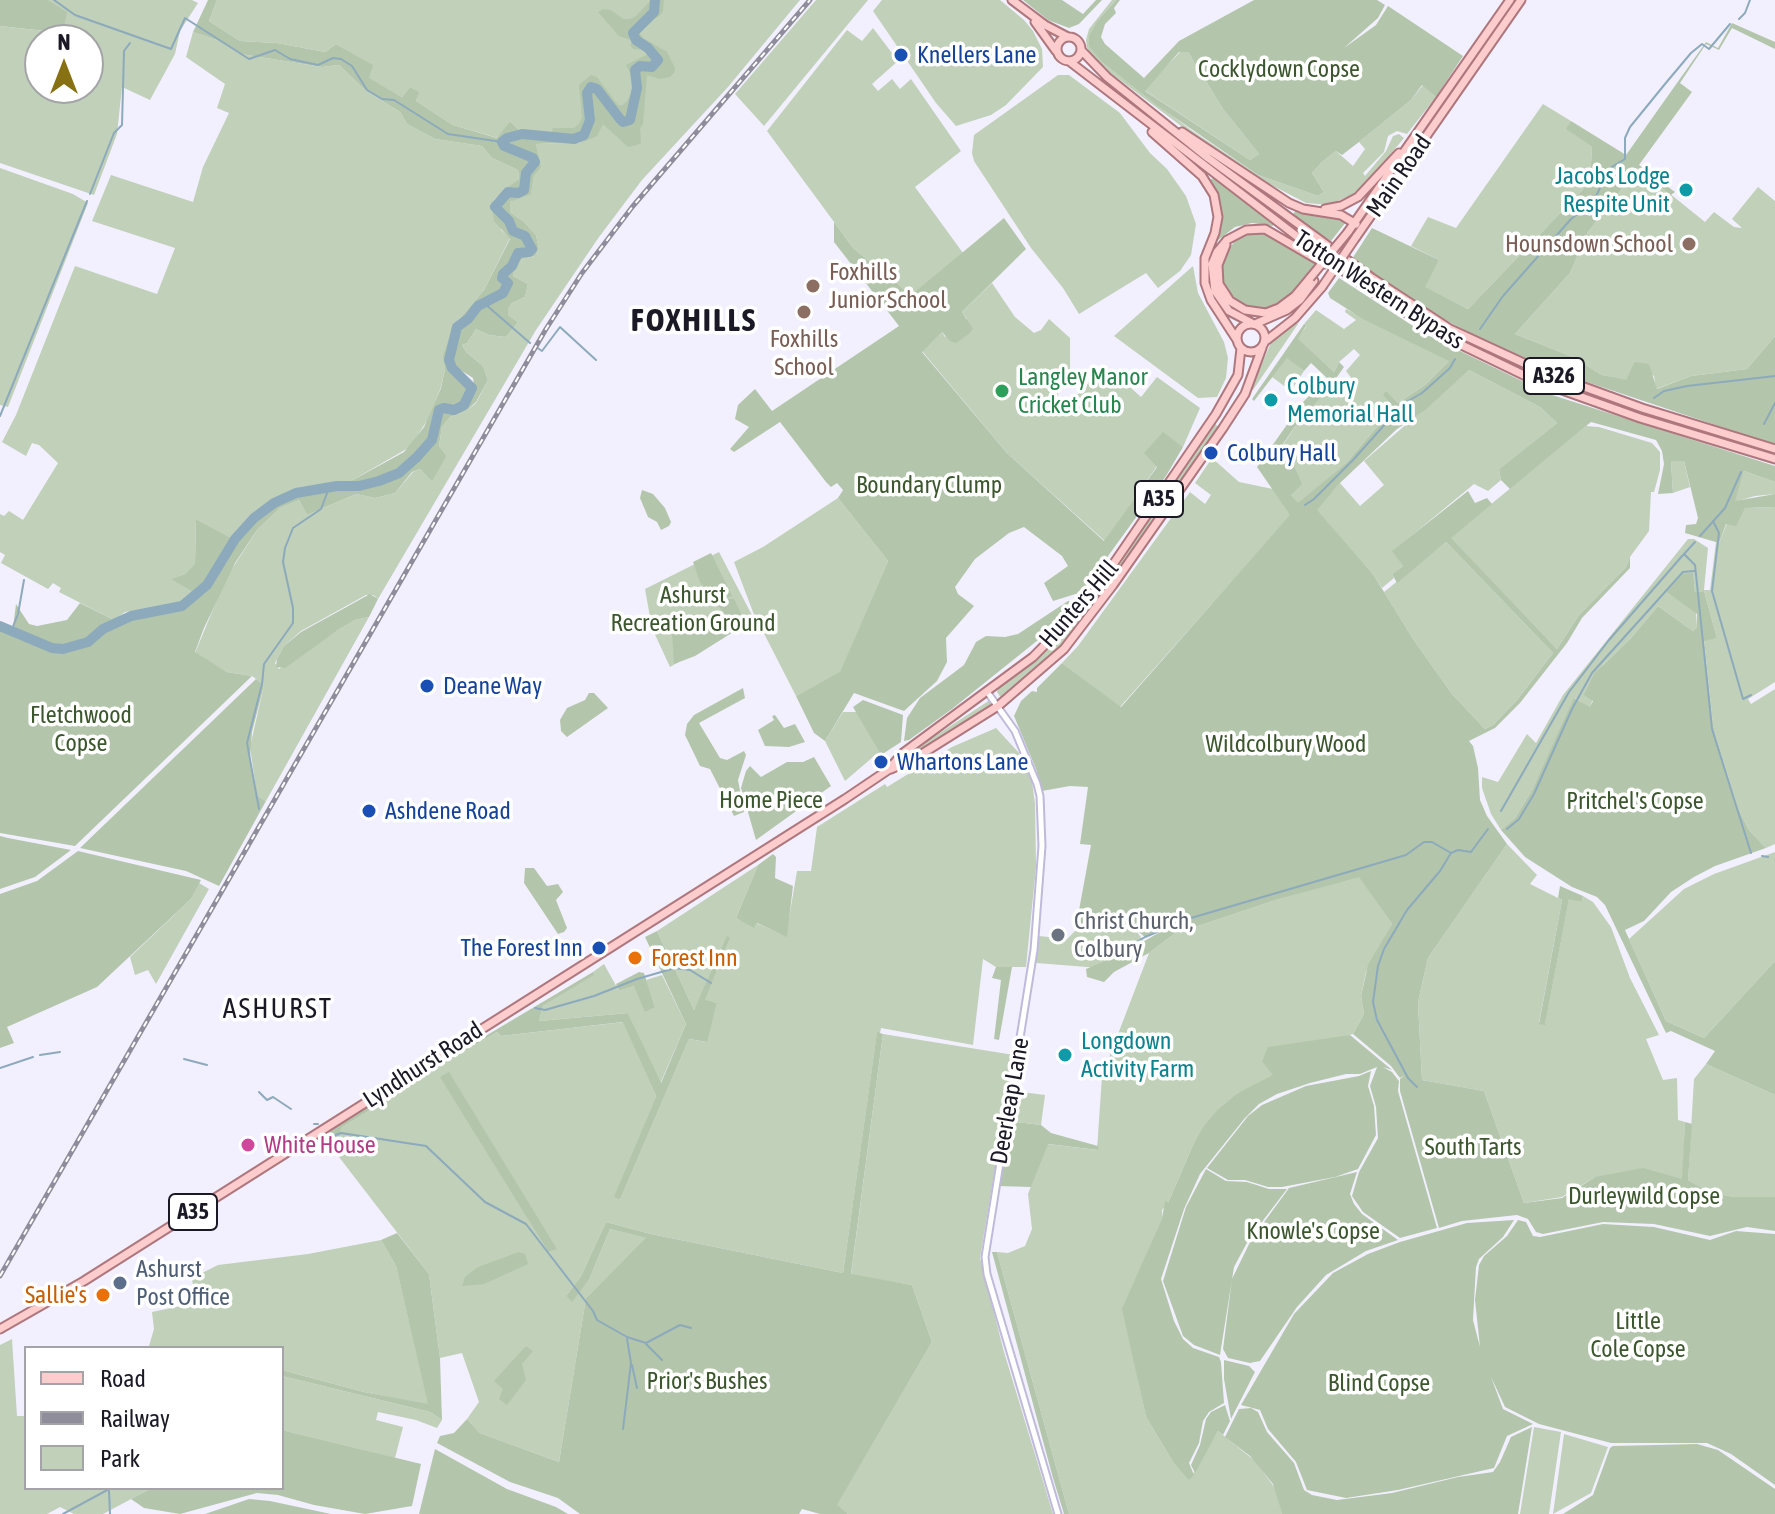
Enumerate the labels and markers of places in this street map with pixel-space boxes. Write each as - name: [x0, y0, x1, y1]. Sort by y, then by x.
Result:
- place label: Knellers Lane: [917, 41, 1036, 69]
- marker: Knellers Lane: [892, 46, 910, 64]
- place label: Jacobs Lodge Respite Unit: [1555, 162, 1670, 218]
- marker: Jacobs Lodge Respite Unit: [1677, 181, 1695, 199]
- place label: Hounsdown School: [1505, 230, 1673, 258]
- marker: Hounsdown School: [1680, 235, 1698, 253]
- place label: Foxhills Junior School: [829, 258, 947, 314]
- marker: Foxhills Junior School: [804, 277, 822, 295]
- marker: Foxhills School: [795, 303, 813, 321]
- place label: Foxhills School: [770, 325, 838, 381]
- place label: Langley Manor Cricket Club: [1018, 363, 1148, 419]
- place label: Colbury Memorial Hall: [1287, 372, 1414, 428]
- marker: Langley Manor Cricket Club: [993, 382, 1011, 400]
- marker: Colbury Memorial Hall: [1262, 391, 1280, 409]
- place label: Colbury Hall: [1227, 439, 1336, 467]
- marker: Colbury Hall: [1202, 444, 1220, 462]
- place label: Deane Way: [443, 672, 542, 700]
- marker: Deane Way: [418, 677, 436, 695]
- place label: Whartons Lane: [897, 748, 1028, 776]
- marker: Whartons Lane: [872, 753, 890, 771]
- place label: Ashdene Road: [385, 797, 511, 825]
- marker: Ashdene Road: [360, 802, 378, 820]
- place label: Christ Church, Colbury: [1074, 907, 1194, 963]
- marker: Christ Church, Colbury: [1049, 926, 1067, 944]
- place label: The Forest Inn: [461, 934, 583, 962]
- marker: The Forest Inn: [590, 939, 608, 957]
- place label: Forest Inn: [651, 944, 738, 972]
- marker: Forest Inn: [626, 949, 644, 967]
- place label: Longdown Activity Farm: [1081, 1027, 1194, 1083]
- marker: Longdown Activity Farm: [1056, 1046, 1074, 1064]
- place label: White House: [264, 1131, 376, 1159]
- marker: White House: [239, 1136, 257, 1154]
- place label: Ashurst Post Office: [136, 1255, 230, 1311]
- marker: Ashurst Post Office: [111, 1274, 129, 1292]
- place label: Sallie's: [25, 1281, 87, 1309]
- marker: Sallie's: [94, 1286, 112, 1304]

